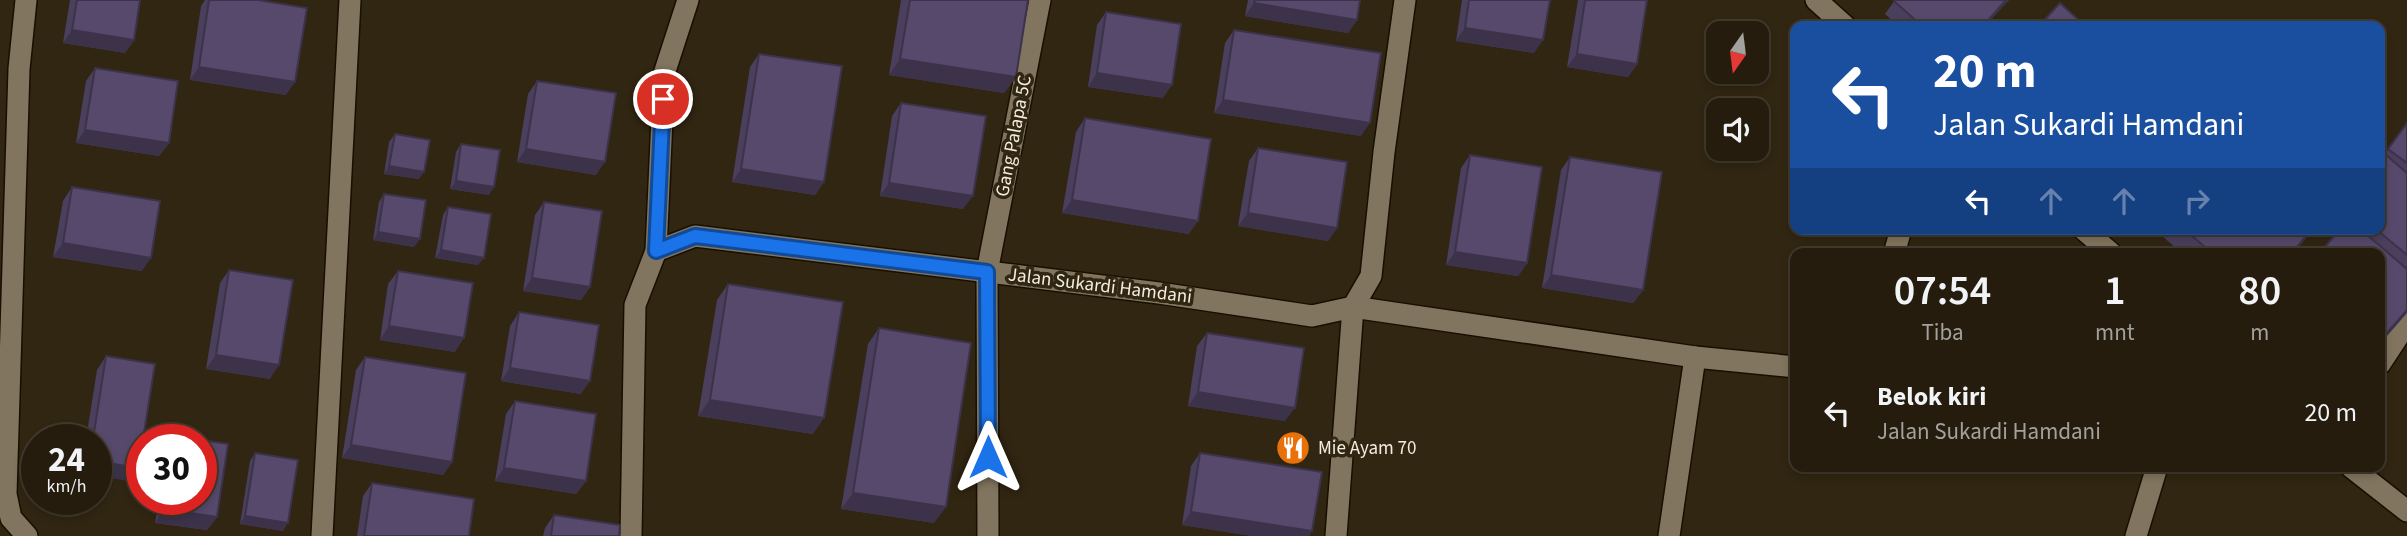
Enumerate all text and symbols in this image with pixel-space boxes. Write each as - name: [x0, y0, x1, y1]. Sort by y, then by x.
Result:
- north arrow: [1706, 21, 1769, 84]
- map controls: [1706, 21, 1769, 161]
- text: 20 m: [1933, 37, 2037, 107]
- icon: left: [1818, 49, 1909, 140]
- pin: [633, 69, 693, 129]
- street label: Gang Palapa 5C: [989, 73, 1039, 199]
- icon: arrive: [644, 80, 682, 118]
- button: sound: [1706, 98, 1769, 161]
- text: Jalan Sukardi Hamdani: [1933, 102, 2244, 148]
- icon: left: [1959, 182, 1997, 220]
- icon: ahead: [2032, 182, 2070, 220]
- icon: ahead: [2105, 182, 2143, 220]
- icon: right: [2178, 182, 2216, 220]
- street label: Jalan Sukardi Hamdani: [1007, 261, 1193, 311]
- text: 07:54: [1894, 261, 1991, 321]
- text: 1: [2104, 261, 2126, 321]
- text: 80: [2238, 261, 2281, 321]
- text: Tiba: [1922, 316, 1964, 349]
- text: mnt: [2095, 316, 2135, 349]
- text: m: [2250, 316, 2269, 349]
- text: Belok kiri: [1877, 378, 1986, 415]
- icon: left: [1818, 394, 1856, 432]
- text: 20 m: [2304, 394, 2357, 431]
- text: Jalan Sukardi Hamdani: [1877, 415, 2101, 448]
- position arrow: [951, 420, 1025, 494]
- speed limit sign: 30: [126, 424, 217, 515]
- restaurant icon: Mie Ayam 70: [1274, 429, 1312, 467]
- text: 24: [48, 435, 85, 485]
- place label: Mie Ayam 70: [1318, 435, 1416, 462]
- text: km/h: [47, 474, 86, 499]

